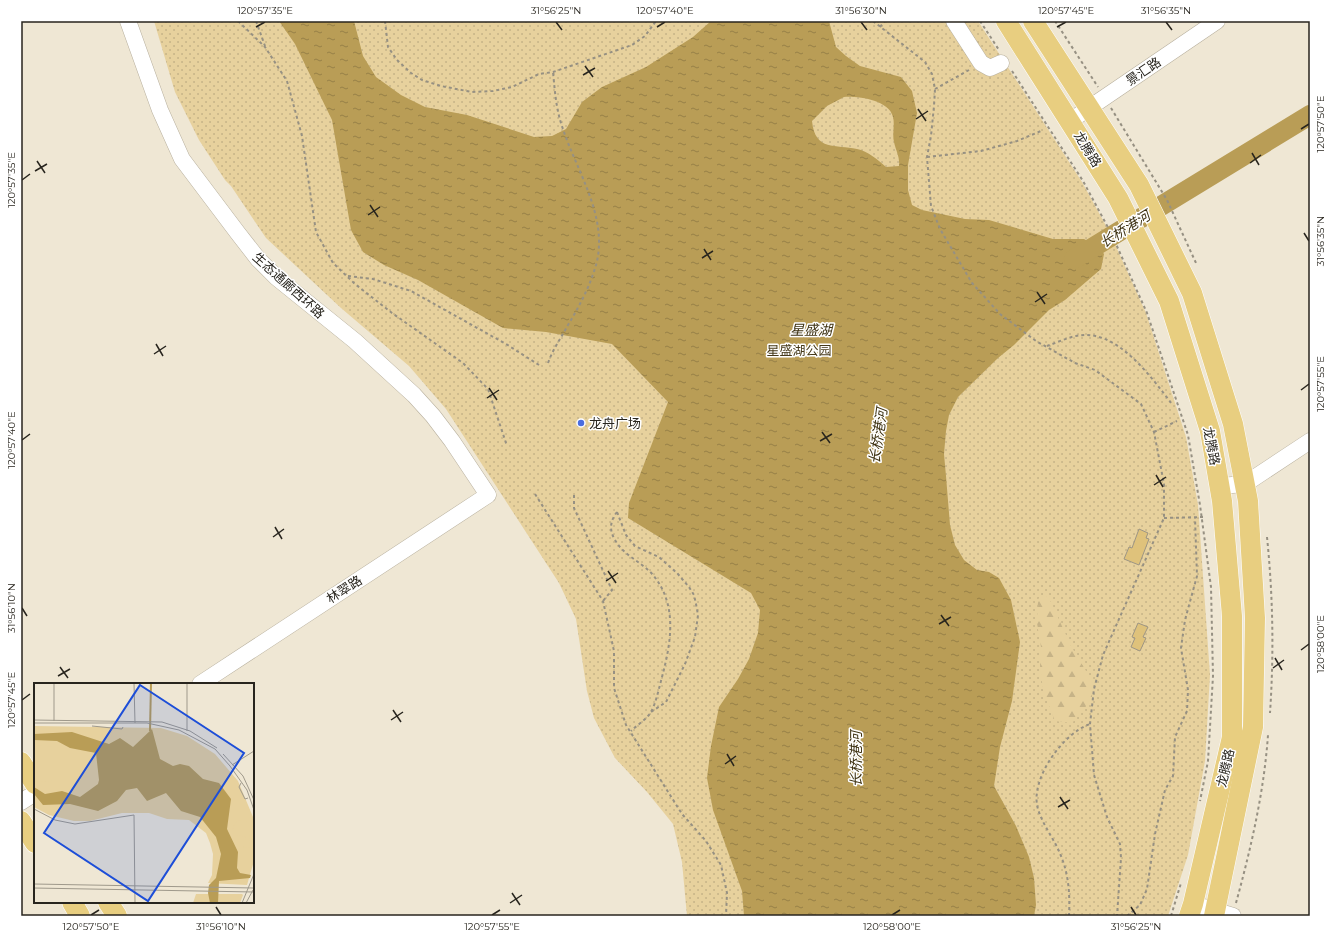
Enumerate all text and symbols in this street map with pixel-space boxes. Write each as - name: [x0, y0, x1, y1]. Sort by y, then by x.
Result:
- text: 120°57'35"E: [237, 4, 293, 17]
- text: 31°56'25"N: [531, 4, 581, 17]
- text: 120°57'40"E: [636, 4, 694, 17]
- text: 31°56'30"N: [835, 4, 887, 17]
- text: 120°57'45"E: [1038, 4, 1094, 17]
- text: 31°56'35"N: [1141, 4, 1191, 17]
- street label: 景汇路: [1122, 53, 1164, 89]
- text: 120°57'50"E: [1314, 95, 1327, 152]
- street label: 龙腾路: [1071, 128, 1105, 170]
- text: 120°57'35"E: [5, 152, 18, 208]
- water label: 长桥港河: [1096, 205, 1156, 251]
- text: 31°56'35"N: [1314, 216, 1327, 266]
- street label: 生态通廊西环路: [250, 249, 328, 321]
- water label: 星盛湖: [790, 321, 834, 339]
- park label: 星盛湖公园: [766, 342, 832, 358]
- text: 120°57'55"E: [1314, 356, 1327, 412]
- water label: 长桥港河: [865, 404, 891, 465]
- text: 120°57'40"E: [5, 411, 18, 469]
- place label: 龙舟广场: [589, 415, 641, 431]
- marker: 龙舟广场: [576, 418, 586, 428]
- street label: 龙腾路: [1200, 425, 1224, 467]
- street label: 林翠路: [323, 572, 365, 606]
- text: 31°56'10"N: [5, 583, 18, 633]
- text: 120°58'00"E: [1314, 615, 1327, 673]
- text: 120°57'45"E: [5, 672, 18, 728]
- inset map: [34, 683, 254, 903]
- water label: 长桥港河: [847, 728, 865, 787]
- street label: 龙腾路: [1213, 747, 1237, 789]
- text: 120°57'50"E: [63, 920, 120, 933]
- text: 31°56'10"N: [196, 920, 246, 933]
- text: 120°57'55"E: [464, 920, 520, 933]
- text: 120°58'00"E: [863, 920, 921, 933]
- text: 31°56'25"N: [1111, 920, 1161, 933]

